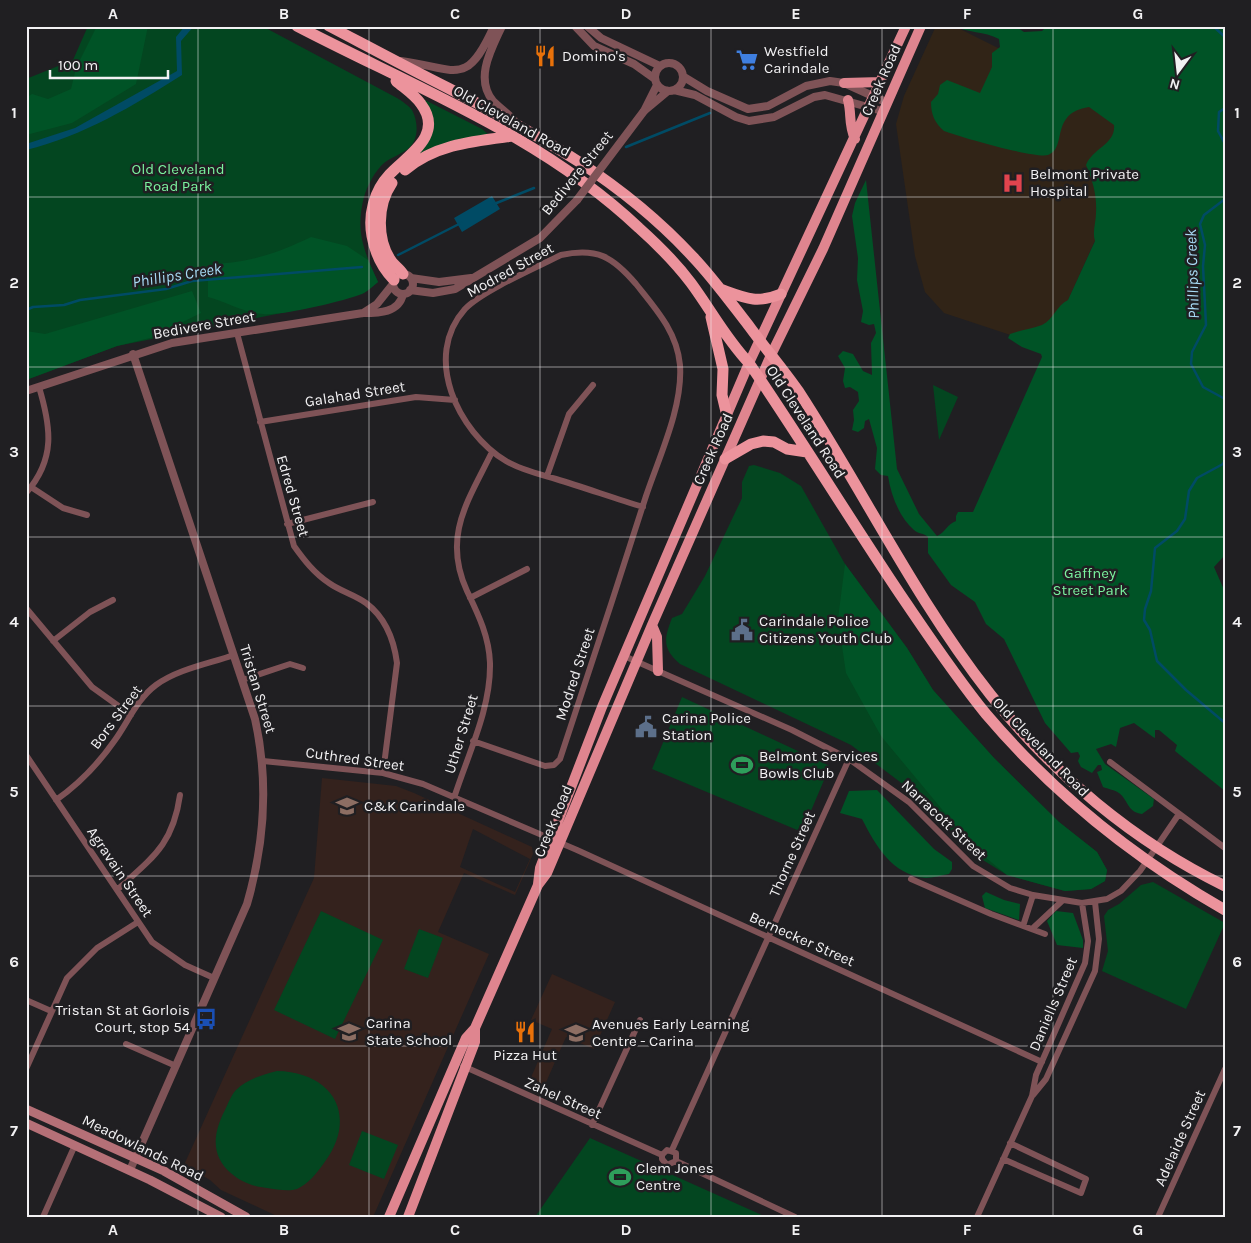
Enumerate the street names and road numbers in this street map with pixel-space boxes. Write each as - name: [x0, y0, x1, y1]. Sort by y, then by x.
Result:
- street label: Creek Road: [857, 41, 905, 119]
- street label: Old Cleveland Road: [450, 81, 574, 161]
- street label: Bedivere Street: [537, 127, 617, 219]
- street label: Modred Street: [463, 239, 557, 301]
- street label: Bedivere Street: [151, 307, 257, 343]
- street label: Old Cleveland Road: [763, 362, 849, 482]
- street label: Galahad Street: [304, 377, 407, 411]
- street label: Creek Road: [689, 410, 737, 488]
- street label: Edred Street: [273, 453, 313, 539]
- street label: Modred Street: [552, 625, 599, 723]
- street label: Tristan Street: [236, 642, 280, 736]
- street label: Bors Street: [86, 681, 146, 753]
- street label: Uther Street: [440, 692, 482, 776]
- street label: Old Cleveland Road: [989, 694, 1093, 800]
- street label: Cuthred Street: [304, 743, 406, 775]
- street label: Narracott Street: [898, 776, 990, 864]
- street label: Creek Road: [530, 782, 576, 860]
- street label: Thorne Street: [765, 808, 819, 900]
- street label: Agravain Street: [83, 824, 157, 921]
- street label: Bernecker Street: [747, 908, 858, 970]
- street label: Daniells Street: [1025, 954, 1081, 1054]
- street label: Zahel Street: [522, 1073, 605, 1123]
- street label: Adelaide Street: [1151, 1087, 1209, 1189]
- street label: Meadowlands Road: [79, 1111, 207, 1185]

